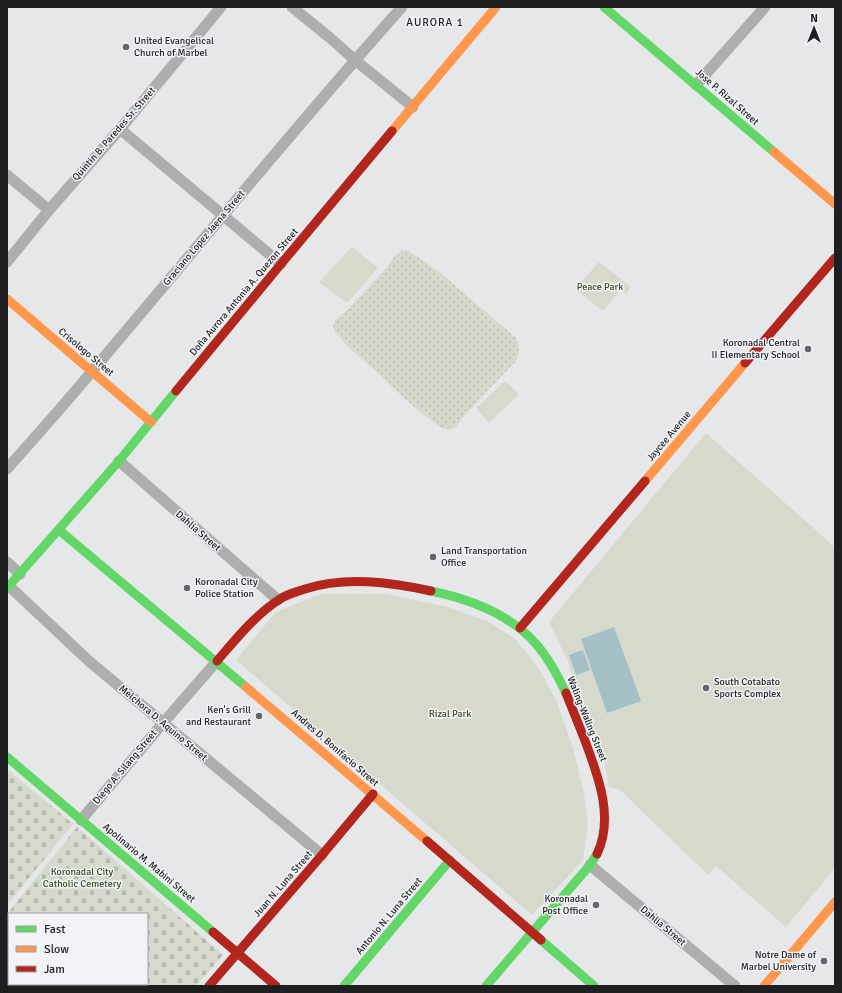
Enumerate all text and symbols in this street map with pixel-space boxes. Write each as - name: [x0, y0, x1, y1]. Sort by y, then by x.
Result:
- north arrow: [794, 8, 834, 48]
- text: N: [810, 12, 818, 25]
- district label: AURORA 1: [406, 16, 464, 29]
- place label: United Evangelical Church of Marbel: [134, 35, 214, 59]
- marker: United Evangelical Church of Marbel: [121, 42, 131, 52]
- street label: Jose P. Rizal Street: [693, 66, 761, 128]
- street label: Quintin B. Paredes Sr. Street: [70, 84, 158, 183]
- street label: Graciano Lopez Jaena Street: [161, 188, 248, 288]
- street label: Doña Aurora Antonia A. Quezon Street: [187, 225, 301, 358]
- park label: Peace Park: [577, 281, 623, 293]
- street label: Crisologo Street: [56, 325, 117, 379]
- place label: Koronadal Central II Elementary School: [712, 337, 800, 361]
- marker: Koronadal Central II Elementary School: [803, 344, 813, 354]
- street label: Jaycee Avenue: [645, 408, 693, 464]
- street label: Dahlia Street: [173, 508, 223, 554]
- place label: Land Transportation Office: [441, 545, 527, 569]
- marker: Land Transportation Office: [428, 552, 438, 562]
- place label: Koronadal City Police Station: [195, 576, 258, 600]
- marker: Koronadal City Police Station: [182, 583, 192, 593]
- street label: Waling-Waling Street: [564, 675, 610, 764]
- place label: South Cotabato Sports Complex: [714, 676, 781, 700]
- street label: Melchora D. Aquino Street: [116, 683, 210, 764]
- marker: South Cotabato Sports Complex: [701, 683, 711, 693]
- place label: Ken's Grill and Restaurant: [186, 704, 251, 728]
- street label: Andres D. Bonifacio Street: [289, 707, 381, 789]
- park label: Rizal Park: [429, 708, 471, 720]
- marker: Ken's Grill and Restaurant: [254, 711, 264, 721]
- street label: Diego A. Silang Street: [90, 727, 160, 807]
- street label: Apolinario M. Mabini Street: [100, 821, 198, 906]
- street label: Juan N. Luna Street: [251, 848, 315, 919]
- park label: Koronadal City Catholic Cemetery: [43, 866, 122, 890]
- street label: Antonio N. Luna Street: [353, 875, 425, 957]
- place label: Koronadal Post Office: [542, 893, 588, 917]
- marker: Koronadal Post Office: [591, 900, 601, 910]
- street label: Dahlia Street: [638, 903, 689, 949]
- legend: [8, 913, 148, 985]
- text: Fast: [44, 922, 65, 937]
- text: Slow: [44, 942, 69, 957]
- place label: Notre Dame of Marbel University: [741, 949, 817, 973]
- marker: Notre Dame of Marbel University: [819, 956, 829, 966]
- text: Jam: [44, 962, 65, 977]

